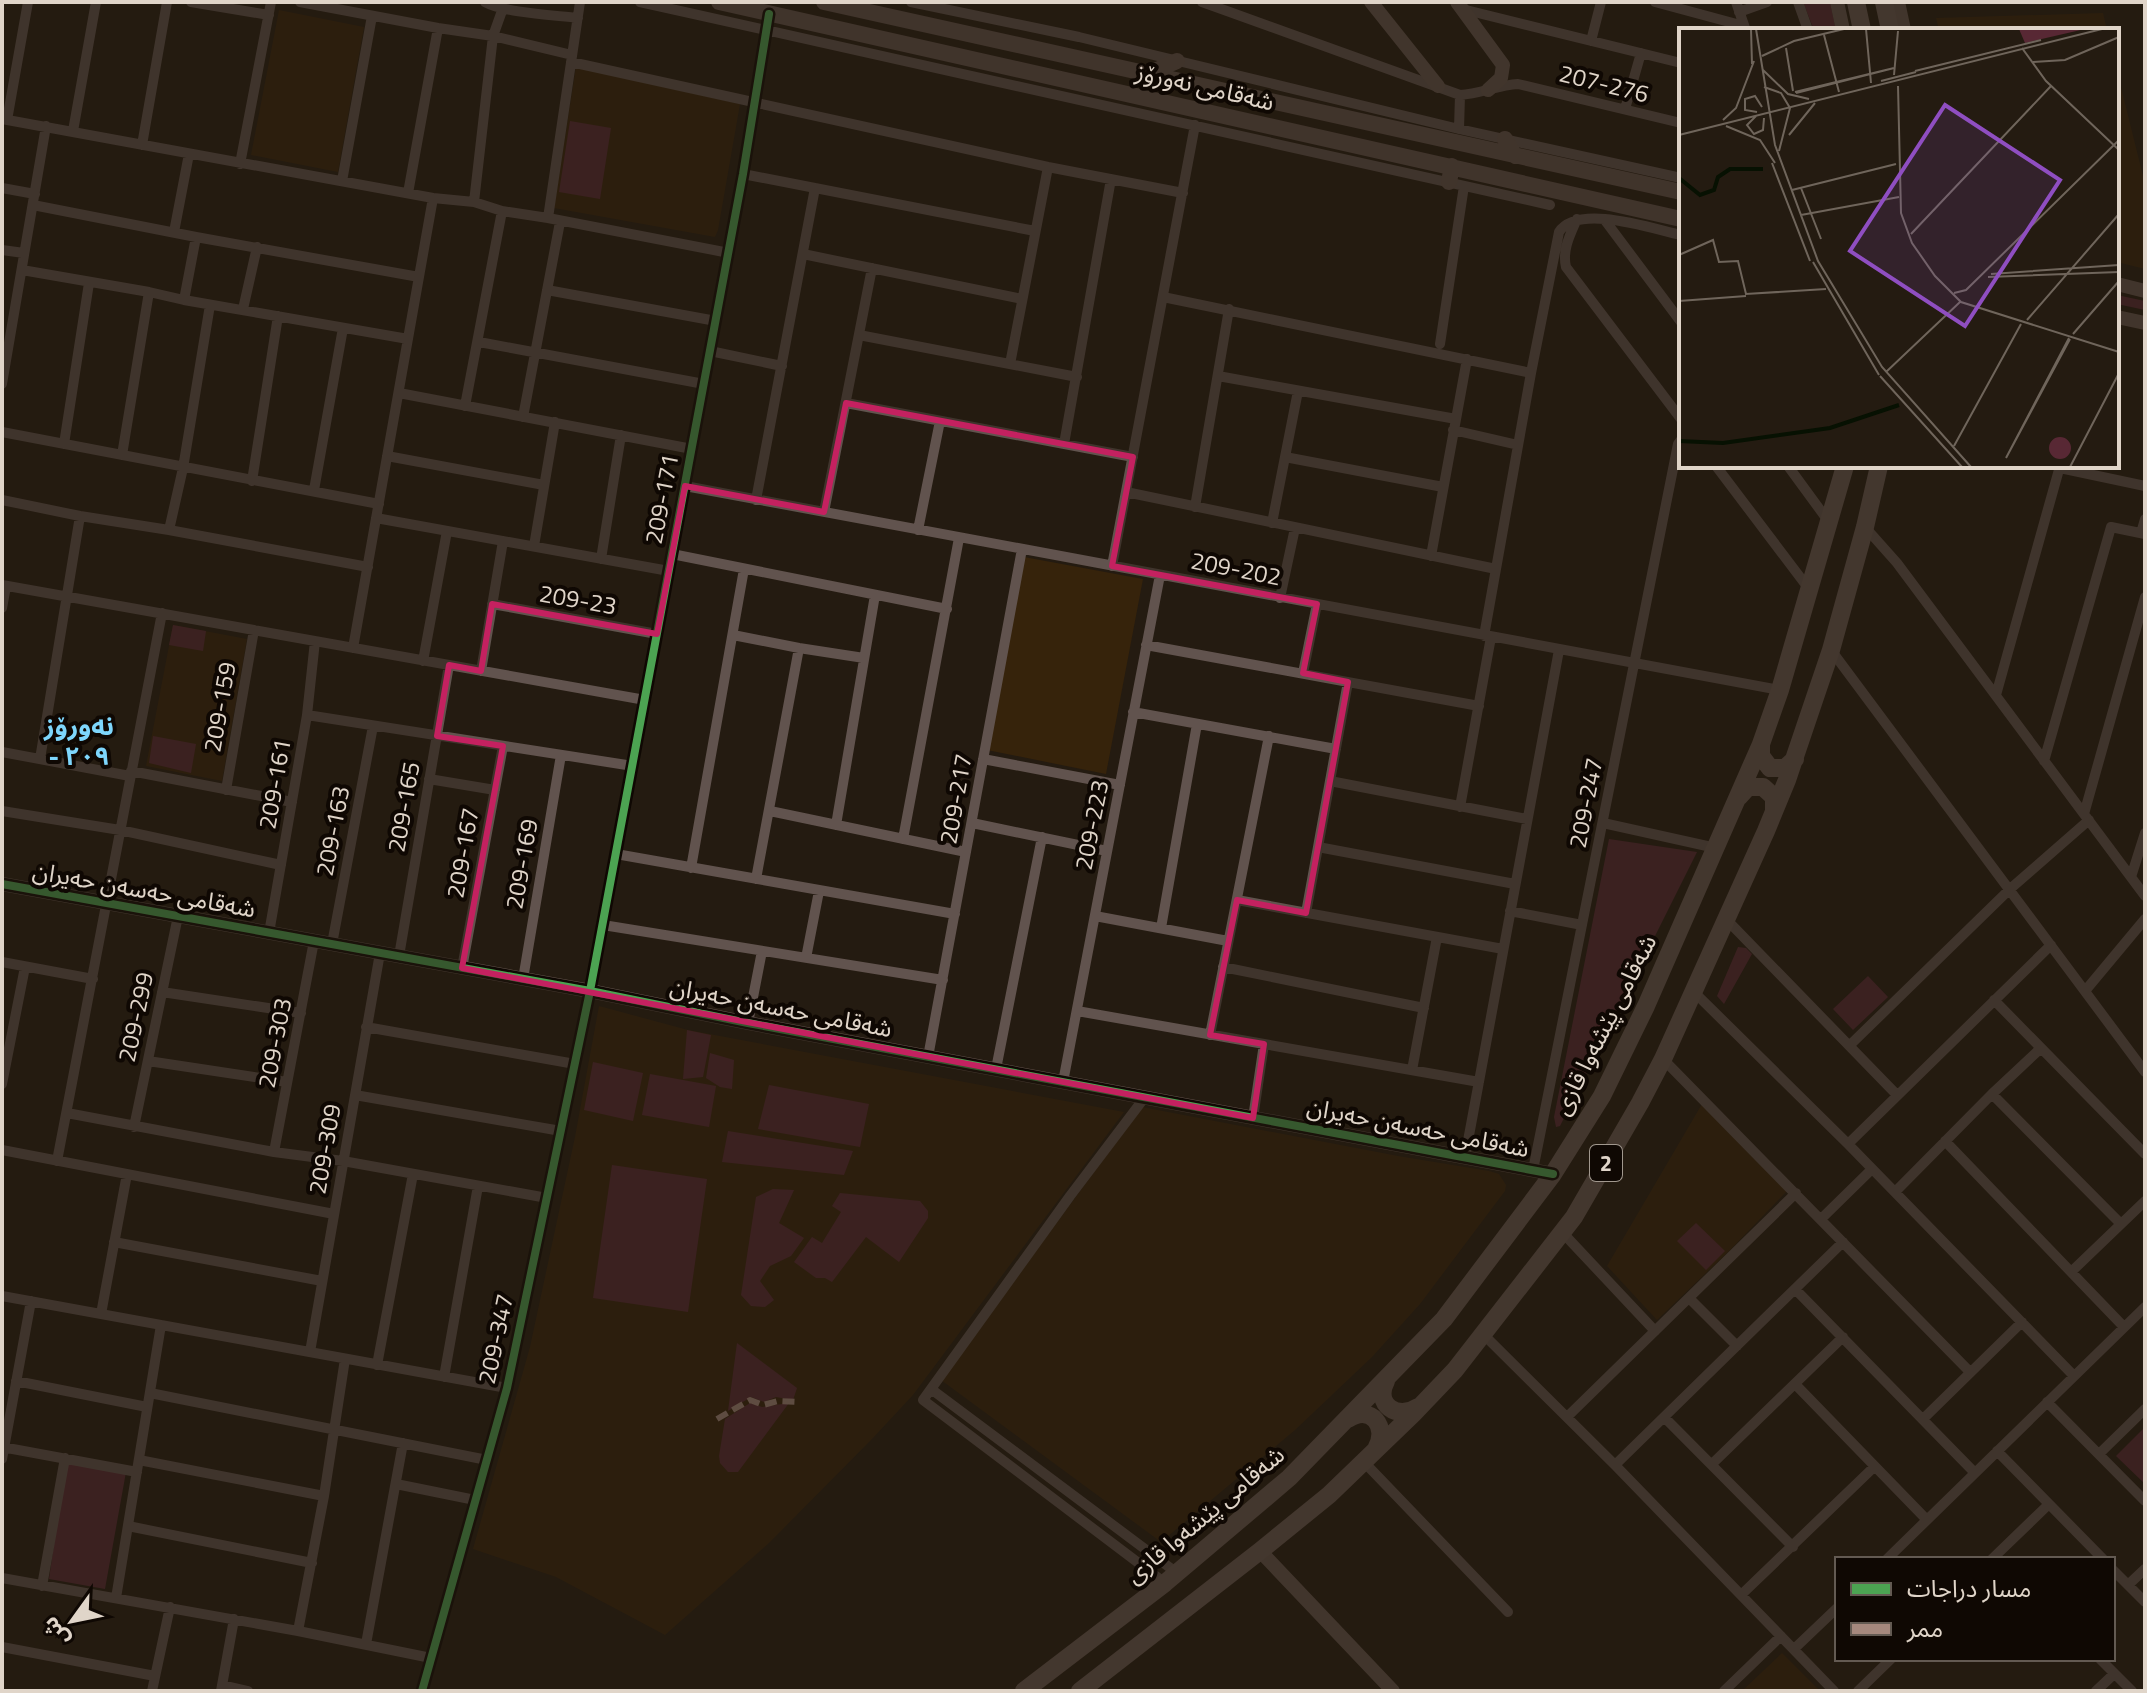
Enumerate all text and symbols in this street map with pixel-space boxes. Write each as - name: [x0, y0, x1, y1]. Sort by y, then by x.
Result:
- inset map: [1679, 28, 2119, 468]
- street label: شەقامی نەورۆز: [1132, 52, 1278, 119]
- street label: 207-276: [1556, 55, 1653, 112]
- street label: 209-171: [635, 451, 687, 547]
- street label: 209-202: [1188, 542, 1284, 594]
- street label: 209-23: [537, 575, 620, 623]
- street label: 209-159: [193, 659, 245, 755]
- district label: نەورۆز - ٢٠٩: [43, 706, 114, 775]
- street label: 209-161: [248, 736, 300, 832]
- street label: 209-217: [929, 751, 981, 847]
- street label: 209-247: [1559, 755, 1611, 851]
- street label: 209-165: [377, 759, 429, 855]
- street label: 209-223: [1065, 777, 1117, 873]
- street label: 209-163: [306, 783, 358, 879]
- street label: 209-167: [436, 805, 488, 901]
- street label: 209-169: [495, 816, 547, 912]
- street label: شەقامی حەسەن حەیران: [30, 852, 258, 926]
- street label: شەقامی پێشەوا قازی: [1543, 928, 1665, 1121]
- street label: 209-299: [108, 968, 162, 1065]
- street label: شەقامی حەسەن حەیران: [667, 968, 895, 1046]
- street label: 209-303: [248, 995, 300, 1091]
- street label: شەقامی حەسەن حەیران: [1304, 1088, 1532, 1166]
- street label: 209-309: [298, 1101, 350, 1197]
- road number: 2: [1590, 1145, 1622, 1181]
- street label: 209-347: [468, 1290, 522, 1387]
- street label: شەقامی پێشەوا قازی: [1117, 1437, 1292, 1592]
- legend: [1835, 1557, 2115, 1661]
- text: مسار دراجات: [1907, 1570, 2031, 1606]
- north arrow: [32, 1581, 112, 1661]
- text: ش: [33, 1610, 78, 1654]
- text: ممر: [1906, 1610, 1943, 1646]

